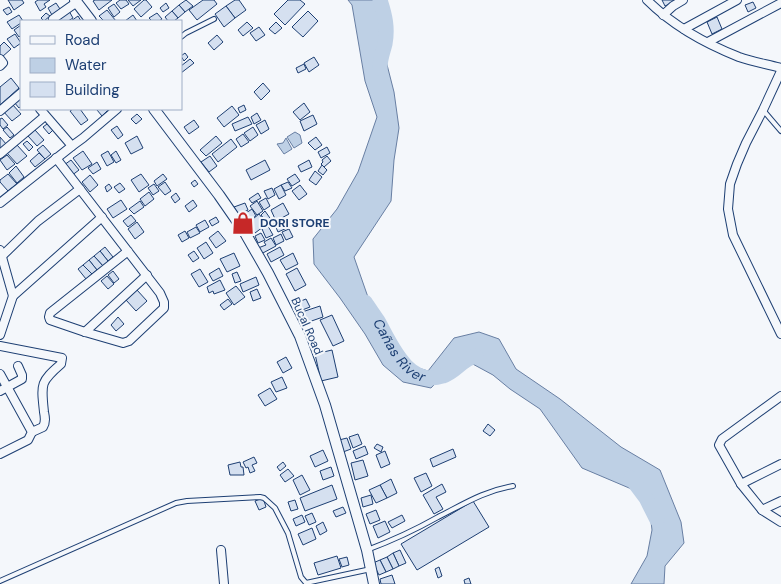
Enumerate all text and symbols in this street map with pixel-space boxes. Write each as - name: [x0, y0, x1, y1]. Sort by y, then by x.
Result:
- legend: [20, 20, 182, 110]
- text: Road: [65, 30, 100, 50]
- text: Water: [65, 55, 107, 75]
- text: Building: [65, 80, 120, 100]
- shop icon: DORI STORE: [230, 210, 256, 236]
- place label: DORI STORE: [260, 215, 330, 231]
- street label: Bucal Road: [287, 295, 327, 357]
- water label: Cañas River: [369, 315, 428, 386]

